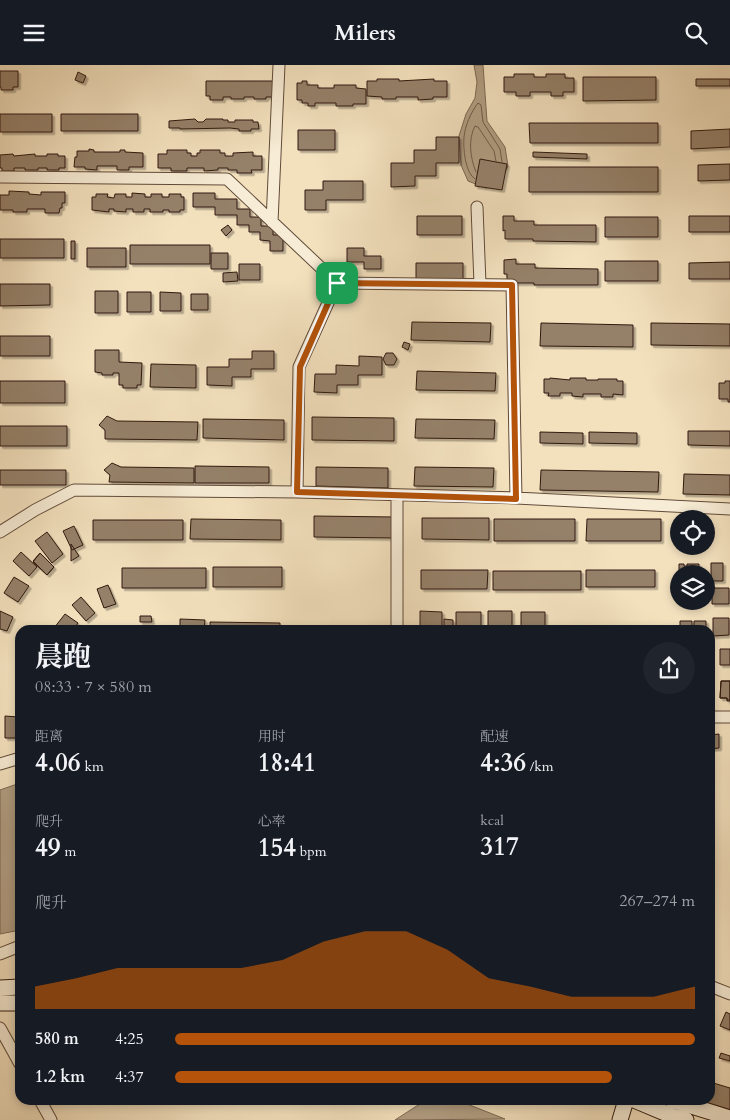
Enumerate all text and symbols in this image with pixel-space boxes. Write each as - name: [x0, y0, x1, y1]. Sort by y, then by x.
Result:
- text: Milers: [334, 18, 396, 48]
- icon: menu: [20, 19, 48, 47]
- icon: search: [682, 19, 710, 47]
- pin: [316, 262, 358, 304]
- icon: arrive: [323, 269, 351, 297]
- map controls: [670, 510, 715, 610]
- button: locate: [670, 510, 715, 555]
- button: layers: [670, 565, 715, 610]
- text: 晨跑: [35, 638, 91, 676]
- button: share: [643, 642, 695, 694]
- text: 08:33 · 7 × 580 m: [35, 676, 152, 698]
- text: 距离: [35, 727, 63, 746]
- text: 用时: [258, 727, 286, 746]
- text: 配速: [480, 727, 508, 746]
- text: 4.06: [35, 746, 81, 780]
- text: 18:41: [258, 746, 316, 780]
- text: 4:36: [480, 746, 526, 780]
- text: km: [81, 757, 104, 776]
- text: /km: [526, 757, 554, 776]
- text: kcal: [480, 811, 504, 830]
- text: 爬升: [35, 812, 63, 831]
- text: 心率: [258, 812, 286, 831]
- text: 317: [480, 830, 519, 864]
- text: 49: [35, 831, 61, 865]
- text: 154: [258, 831, 296, 865]
- text: m: [61, 842, 76, 861]
- text: bpm: [296, 842, 327, 861]
- text: 267–274 m: [619, 890, 695, 912]
- text: 爬升: [35, 892, 67, 914]
- text: 580 m: [35, 1028, 79, 1050]
- text: 4:25: [115, 1028, 144, 1050]
- text: 1.2 km: [35, 1066, 85, 1088]
- text: 4:37: [115, 1066, 144, 1088]

